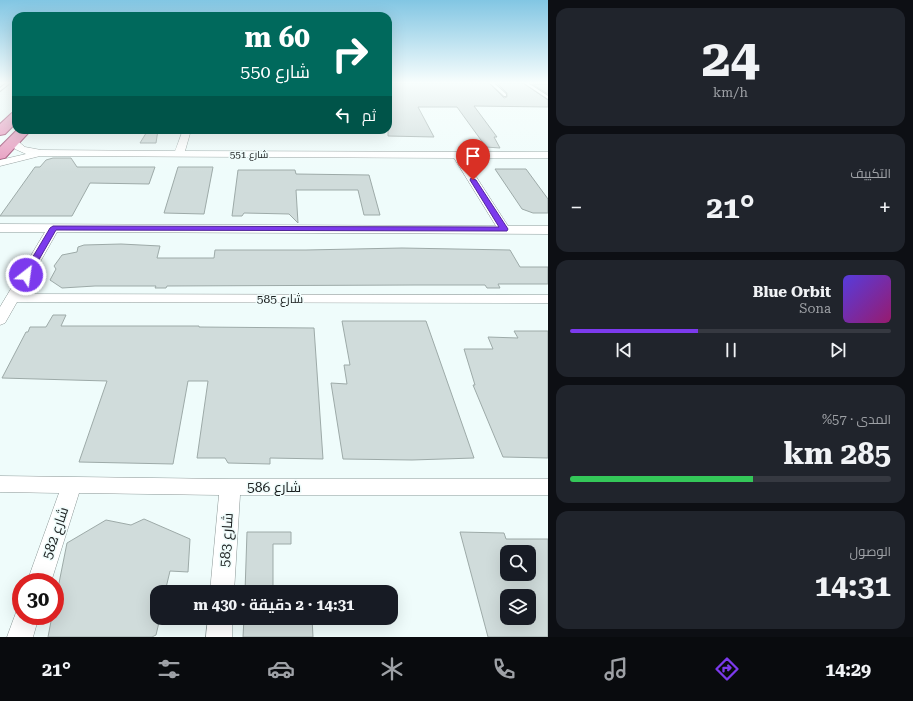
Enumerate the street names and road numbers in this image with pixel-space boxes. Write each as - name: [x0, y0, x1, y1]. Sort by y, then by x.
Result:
- street label: شارع 551: [230, 149, 268, 161]
- street label: شارع 585: [257, 292, 303, 307]
- street label: شارع 586: [247, 479, 301, 496]
- street label: شارع 582: [39, 505, 72, 562]
- street label: شارع 583: [216, 512, 237, 568]

